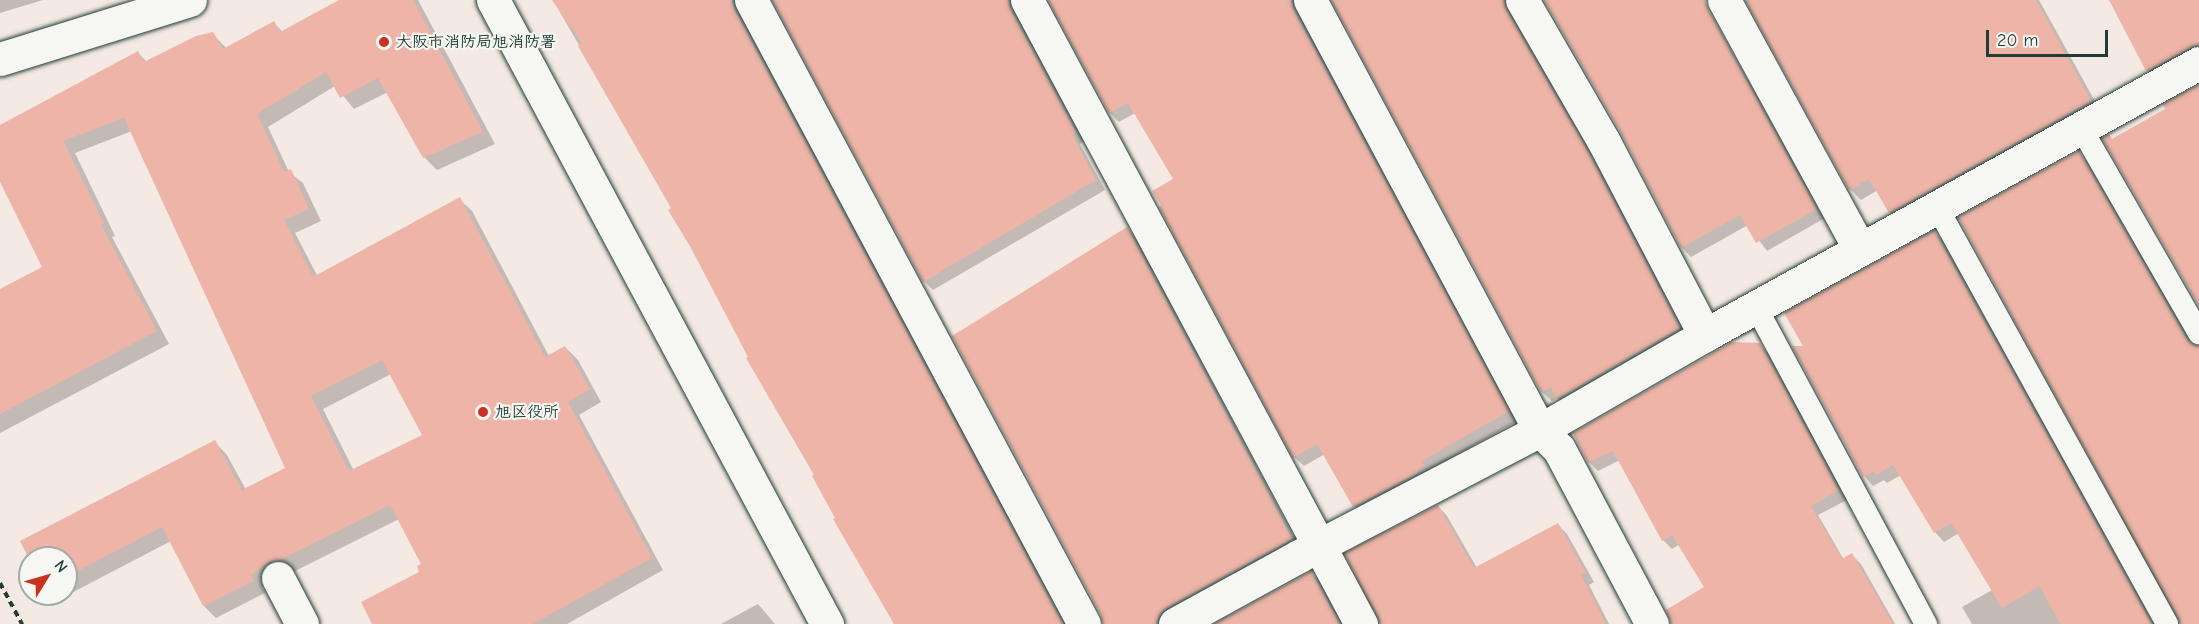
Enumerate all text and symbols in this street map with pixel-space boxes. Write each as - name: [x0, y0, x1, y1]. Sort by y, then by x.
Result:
- scale bar: [1989, 18, 2110, 56]
- text: 20 m: [1997, 30, 2038, 51]
- place label: 大阪市消防局旭消防署: [396, 32, 556, 52]
- marker: 大阪市消防局旭消防署: [377, 35, 391, 49]
- place label: 旭区役所: [495, 402, 559, 422]
- marker: 旭区役所: [476, 405, 490, 419]
- north arrow: [18, 546, 78, 606]
- text: N: [50, 557, 71, 576]

